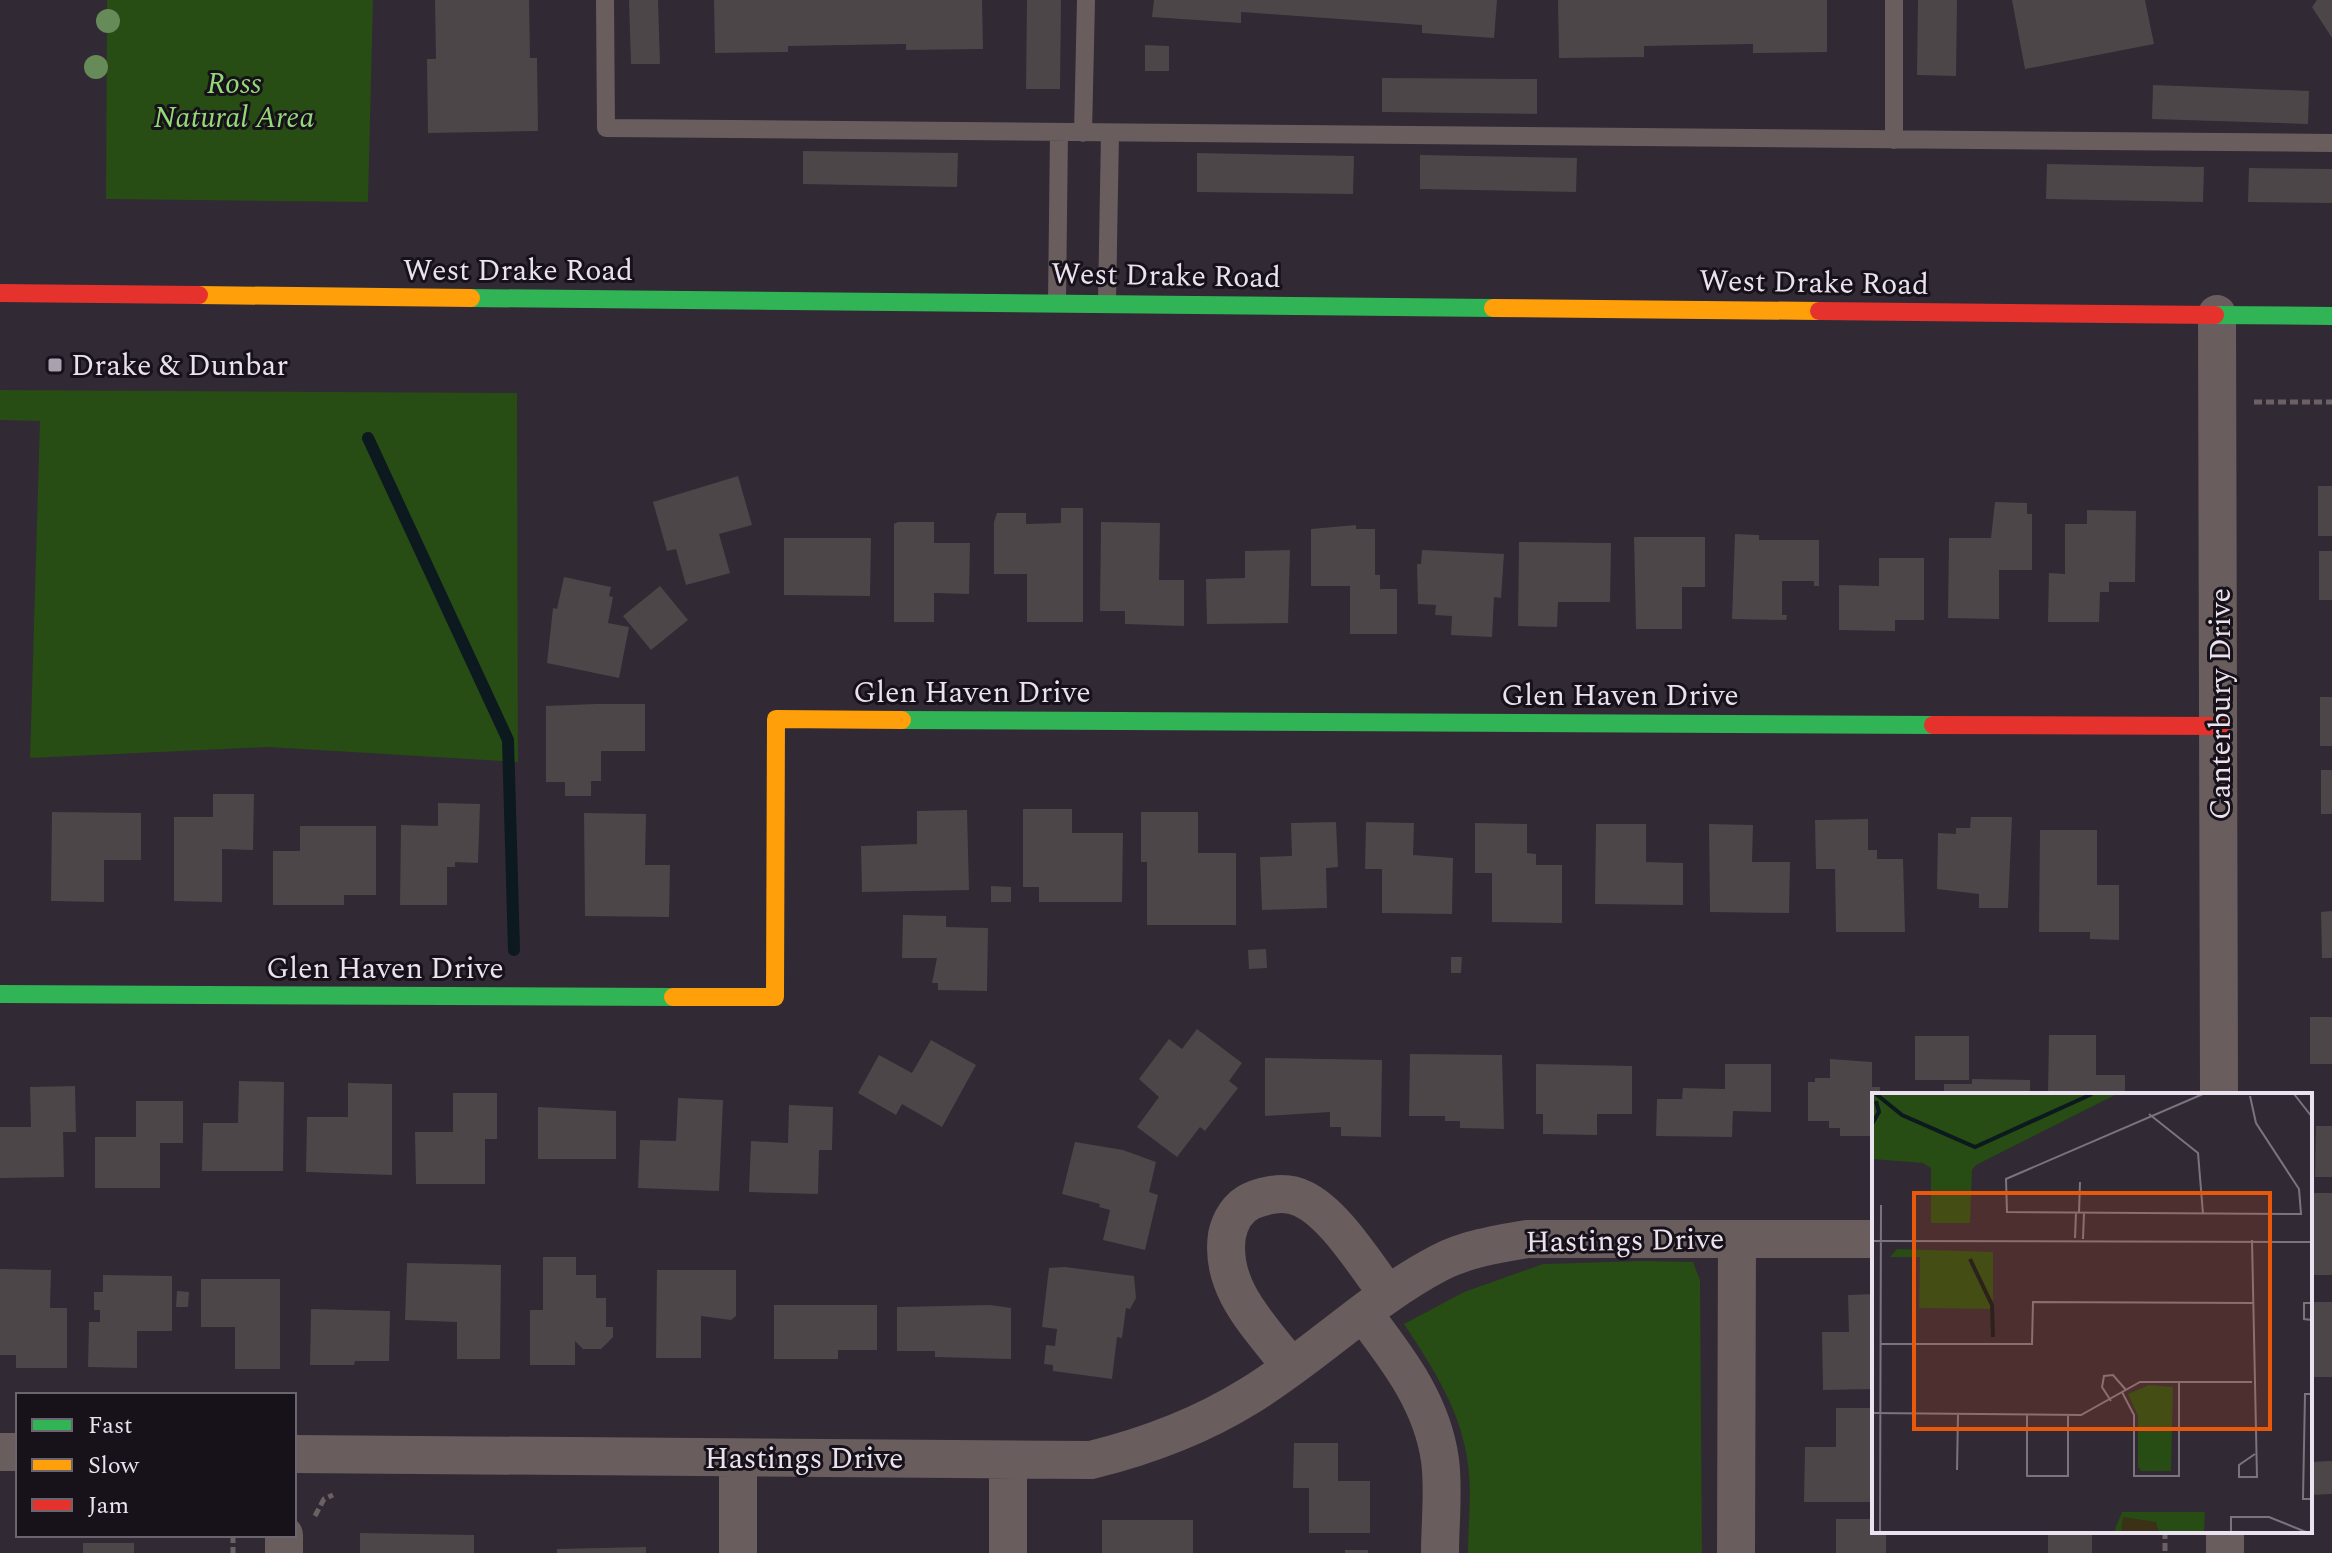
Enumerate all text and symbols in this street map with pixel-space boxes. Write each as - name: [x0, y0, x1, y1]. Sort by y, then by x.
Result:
- park label: Ross Natural Area: [153, 61, 315, 141]
- street label: West Drake Road: [403, 248, 633, 294]
- street label: West Drake Road: [1051, 251, 1281, 301]
- street label: West Drake Road: [1699, 258, 1929, 308]
- place label: Drake & Dunbar: [71, 343, 288, 389]
- marker: Drake & Dunbar: [46, 356, 64, 374]
- street label: Canterbury Drive: [2198, 588, 2244, 820]
- street label: Glen Haven Drive: [853, 670, 1091, 716]
- street label: Glen Haven Drive: [1501, 673, 1739, 719]
- street label: Glen Haven Drive: [266, 946, 504, 992]
- inset map: [1872, 1093, 2312, 1533]
- street label: Hastings Drive: [1525, 1216, 1725, 1266]
- legend: [16, 1393, 296, 1537]
- text: Fast: [88, 1408, 133, 1444]
- street label: Hastings Drive: [705, 1436, 903, 1482]
- text: Slow: [88, 1448, 140, 1484]
- text: Jam: [88, 1488, 129, 1524]

